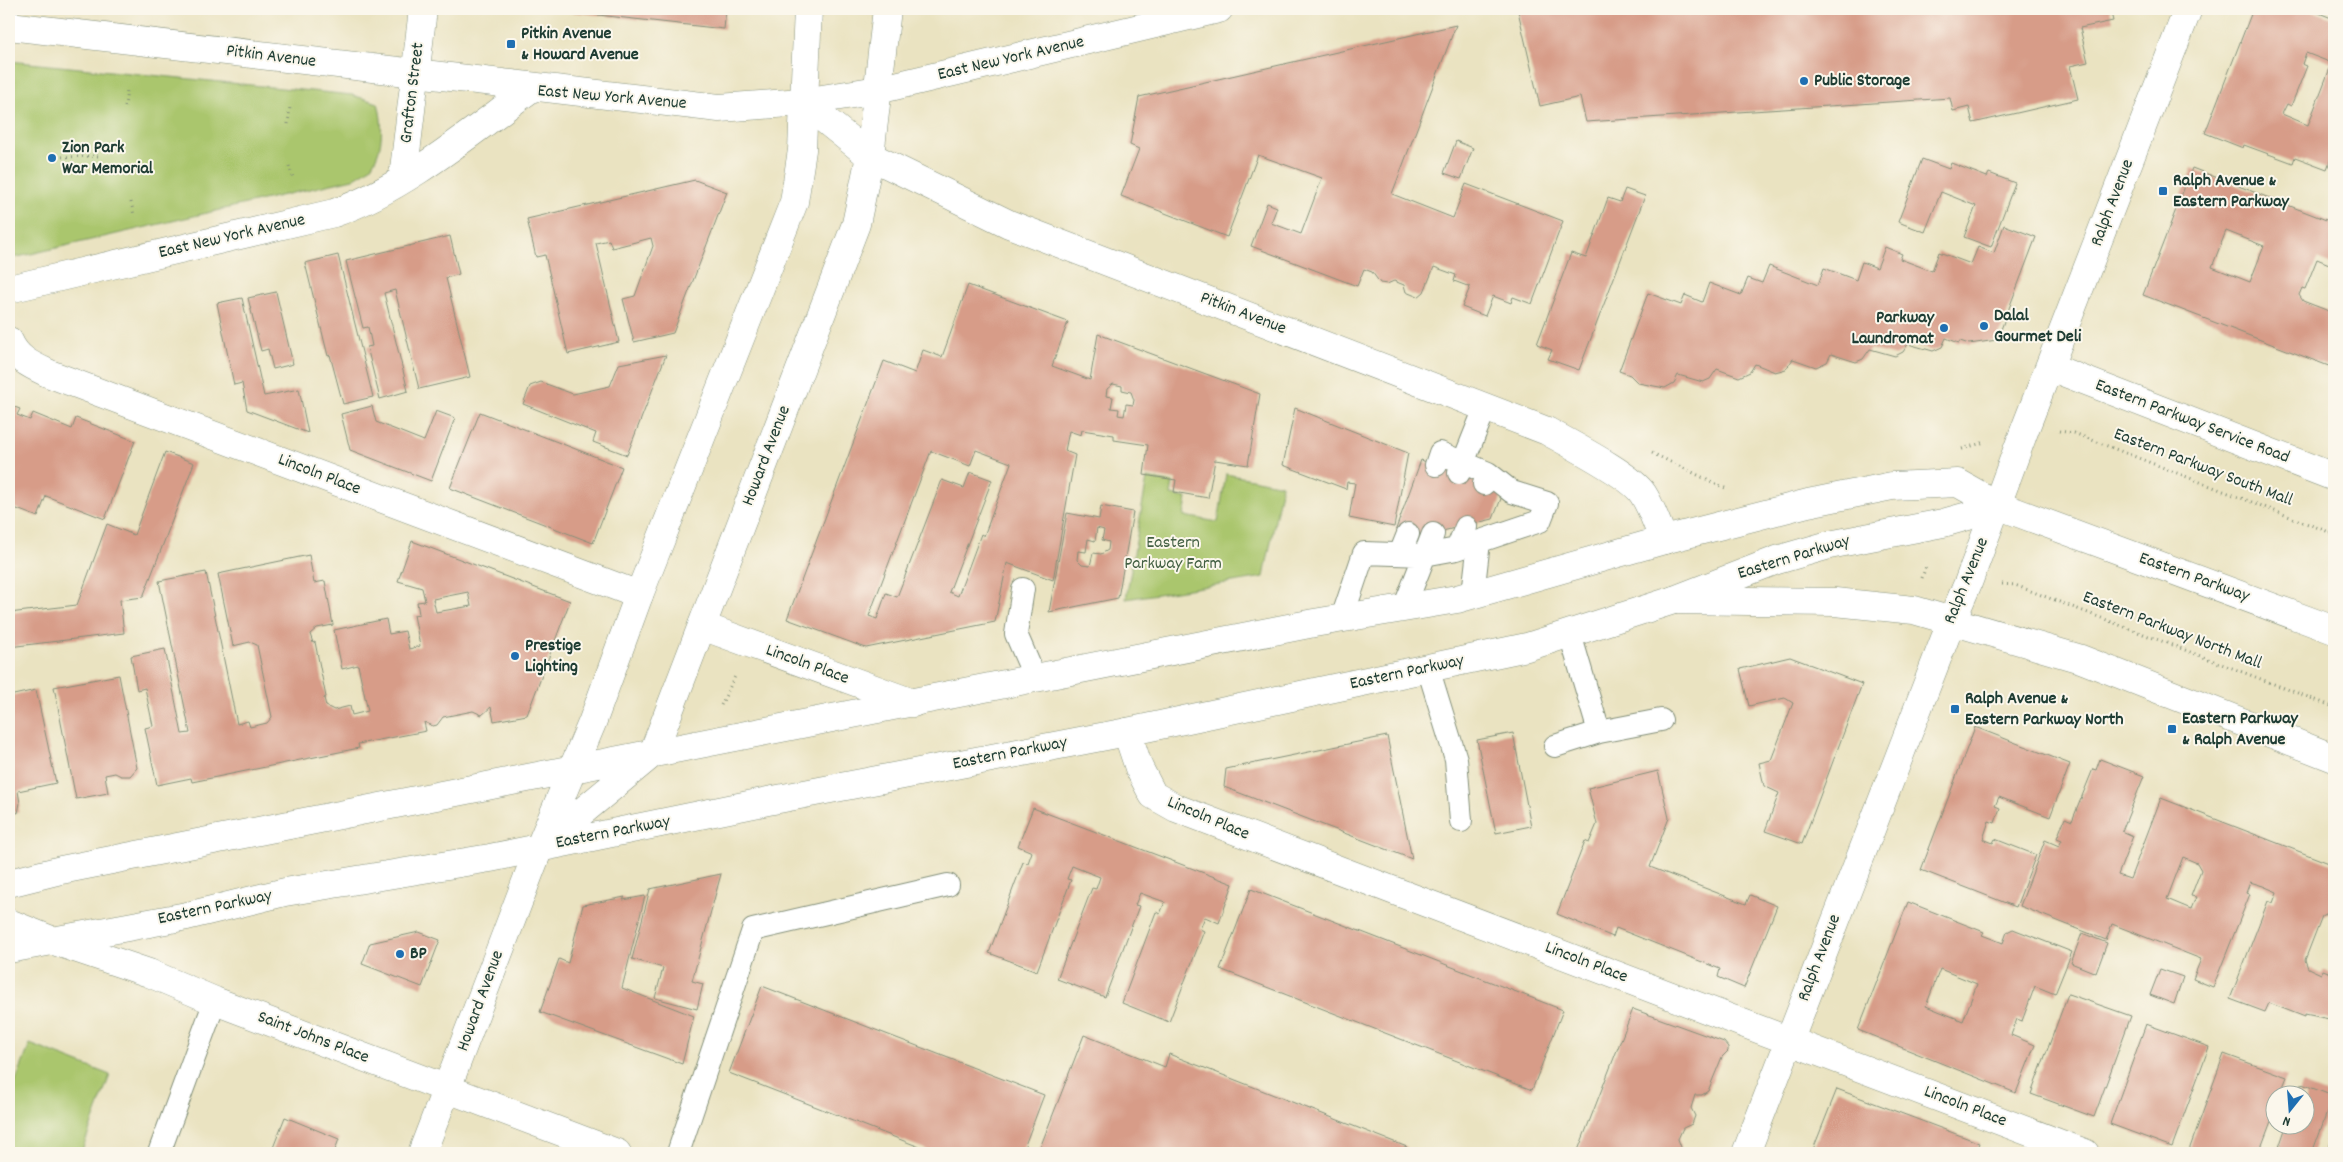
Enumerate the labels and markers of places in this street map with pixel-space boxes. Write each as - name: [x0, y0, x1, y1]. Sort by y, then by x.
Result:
- place label: Pitkin Avenue & Howard Avenue: [521, 22, 639, 68]
- marker: Pitkin Avenue & Howard Avenue: [505, 38, 517, 50]
- place label: Public Storage: [1814, 69, 1910, 94]
- marker: Public Storage: [1798, 75, 1810, 87]
- place label: Zion Park War Memorial: [62, 136, 154, 182]
- marker: Zion Park War Memorial: [46, 152, 58, 164]
- place label: Ralph Avenue & Eastern Parkway: [2173, 169, 2290, 215]
- marker: Ralph Avenue & Eastern Parkway: [2157, 185, 2169, 197]
- place label: Dalal Gourmet Deli: [1994, 304, 2082, 350]
- place label: Parkway Laundromat: [1852, 306, 1935, 352]
- marker: Dalal Gourmet Deli: [1978, 320, 1990, 332]
- marker: Parkway Laundromat: [1938, 322, 1950, 334]
- place label: Prestige Lighting: [525, 634, 581, 680]
- marker: Prestige Lighting: [509, 650, 521, 662]
- place label: Ralph Avenue & Eastern Parkway North: [1965, 687, 2123, 733]
- marker: Ralph Avenue & Eastern Parkway North: [1949, 703, 1961, 715]
- place label: Eastern Parkway & Ralph Avenue: [2182, 707, 2299, 753]
- marker: Eastern Parkway & Ralph Avenue: [2166, 723, 2178, 735]
- place label: BP: [410, 942, 427, 967]
- marker: BP: [394, 948, 406, 960]

